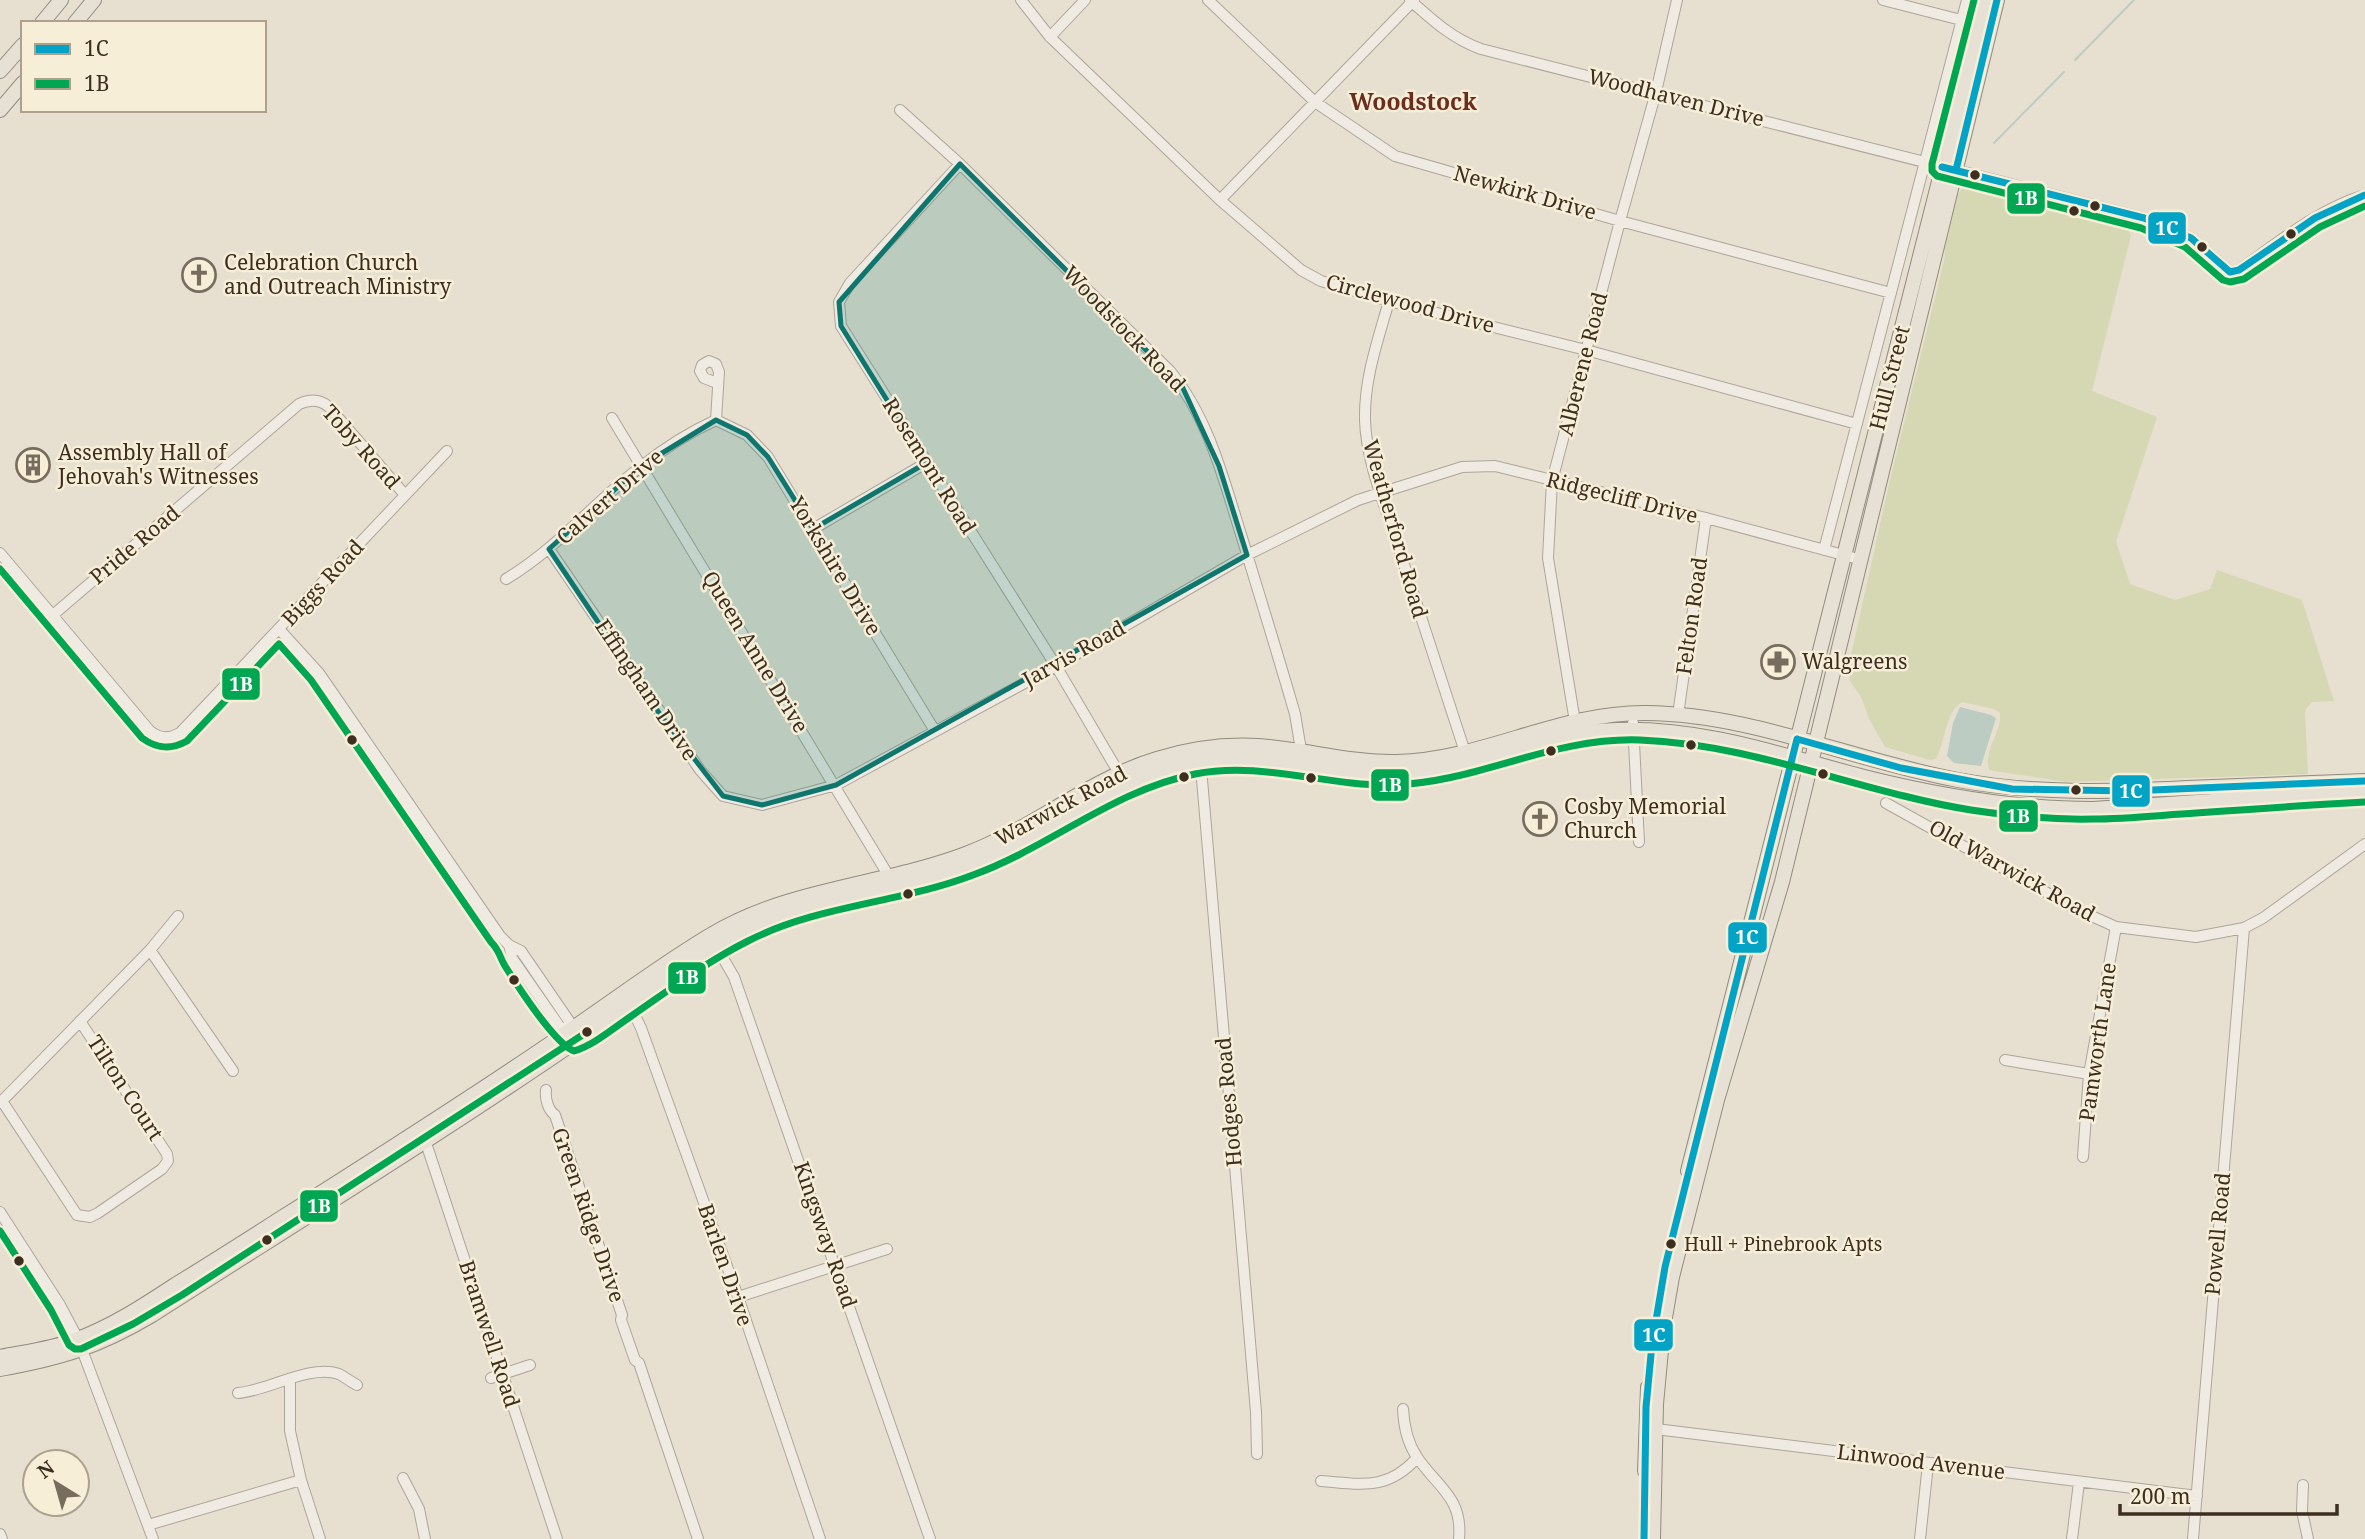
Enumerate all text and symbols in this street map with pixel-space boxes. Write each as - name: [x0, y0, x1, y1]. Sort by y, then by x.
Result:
- legend: [21, 21, 266, 112]
- text: 1C: [84, 34, 109, 62]
- street label: Woodhaven Drive: [1585, 62, 1767, 132]
- text: 1B: [84, 69, 109, 97]
- district label: Woodstock: [1349, 85, 1477, 117]
- street label: Newkirk Drive: [1451, 158, 1600, 226]
- unlabelled marker: [1968, 168, 1982, 182]
- line badge: 1B: [2006, 182, 2046, 215]
- text: 1B: [2014, 185, 2038, 211]
- unlabelled marker: [2088, 199, 2102, 213]
- unlabelled marker: [2067, 204, 2081, 218]
- line badge: 1C: [2147, 211, 2187, 245]
- text: 1C: [2155, 215, 2179, 241]
- unlabelled marker: [2284, 227, 2298, 241]
- unlabelled marker: [2195, 240, 2209, 254]
- place label: Celebration Church and Outreach Ministry: [224, 248, 452, 300]
- church icon: Celebration Church and Outreach Ministry: [180, 256, 218, 294]
- street label: Woodstock Road: [1057, 259, 1192, 398]
- street label: Circlewood Drive: [1323, 267, 1498, 339]
- street label: Alberene Road: [1551, 289, 1613, 439]
- street label: Hull Street: [1862, 322, 1916, 433]
- street label: Rosemont Road: [877, 392, 983, 539]
- street label: Toby Road: [316, 398, 407, 495]
- street label: Weatherford Road: [1357, 436, 1435, 621]
- place label: Assembly Hall of Jehovah's Witnesses: [57, 438, 259, 490]
- street label: Calvert Drive: [550, 442, 669, 550]
- building icon: Assembly Hall of Jehovah's Witnesses: [14, 446, 52, 484]
- street label: Ridgecliff Drive: [1544, 465, 1701, 529]
- street label: Yorkshire Drive: [783, 490, 888, 640]
- street label: Pride Road: [83, 498, 185, 590]
- street label: Biggs Road: [275, 533, 370, 632]
- street label: Felton Road: [1669, 555, 1713, 676]
- street label: Queen Anne Drive: [696, 565, 815, 738]
- street label: Effingham Drive: [589, 613, 704, 766]
- street label: Jarvis Road: [1016, 613, 1130, 693]
- pharmacy icon: Walgreens: [1759, 643, 1797, 681]
- place label: Walgreens: [1802, 647, 1908, 675]
- line badge: 1B: [221, 667, 261, 701]
- text: 1B: [229, 671, 253, 697]
- unlabelled marker: [345, 733, 359, 747]
- unlabelled marker: [1684, 738, 1698, 752]
- unlabelled marker: [1544, 744, 1558, 758]
- street label: Warwick Road: [990, 758, 1132, 852]
- unlabelled marker: [1816, 767, 1830, 781]
- line badge: 1B: [1370, 768, 1410, 802]
- unlabelled marker: [1177, 770, 1191, 784]
- unlabelled marker: [1304, 771, 1318, 785]
- text: 1B: [1378, 772, 1402, 798]
- line badge: 1C: [2111, 774, 2151, 808]
- text: 1C: [2119, 778, 2143, 804]
- unlabelled marker: [2069, 783, 2083, 797]
- place label: Cosby Memorial Church: [1564, 792, 1727, 844]
- line badge: 1B: [1998, 799, 2039, 833]
- church icon: Cosby Memorial Church: [1521, 800, 1559, 838]
- text: 1B: [2006, 803, 2030, 829]
- street label: Old Warwick Road: [1924, 813, 2101, 928]
- unlabelled marker: [901, 887, 915, 901]
- line badge: 1C: [1727, 921, 1768, 954]
- text: 1C: [1735, 924, 1759, 950]
- line badge: 1B: [667, 961, 707, 995]
- street label: Pamworth Lane: [2072, 961, 2122, 1123]
- text: 1B: [675, 964, 699, 990]
- unlabelled marker: [507, 973, 521, 987]
- unlabelled marker: [580, 1025, 594, 1039]
- street label: Tilton Court: [81, 1029, 170, 1146]
- street label: Hodges Road: [1208, 1036, 1248, 1168]
- street label: Green Ridge Drive: [546, 1124, 632, 1306]
- street label: Kingsway Road: [788, 1158, 864, 1312]
- street label: Powell Road: [2198, 1171, 2236, 1297]
- line badge: 1B: [299, 1189, 339, 1223]
- text: 1B: [307, 1193, 331, 1219]
- street label: Barlen Drive: [692, 1200, 760, 1330]
- place label: Hull + Pinebrook Apts: [1684, 1231, 1882, 1257]
- unlabelled marker: [260, 1233, 274, 1247]
- marker: Hull + Pinebrook Apts: [1664, 1237, 1678, 1251]
- unlabelled marker: [12, 1254, 26, 1268]
- street label: Bramwell Road: [453, 1256, 527, 1411]
- line badge: 1C: [1633, 1318, 1674, 1352]
- text: 1C: [1642, 1322, 1666, 1348]
- street label: Linwood Avenue: [1835, 1437, 2007, 1485]
- north arrow: [21, 1448, 91, 1518]
- text: N: [32, 1455, 60, 1484]
- scale bar: [2120, 1472, 2337, 1516]
- text: 200 m: [2130, 1482, 2191, 1510]

